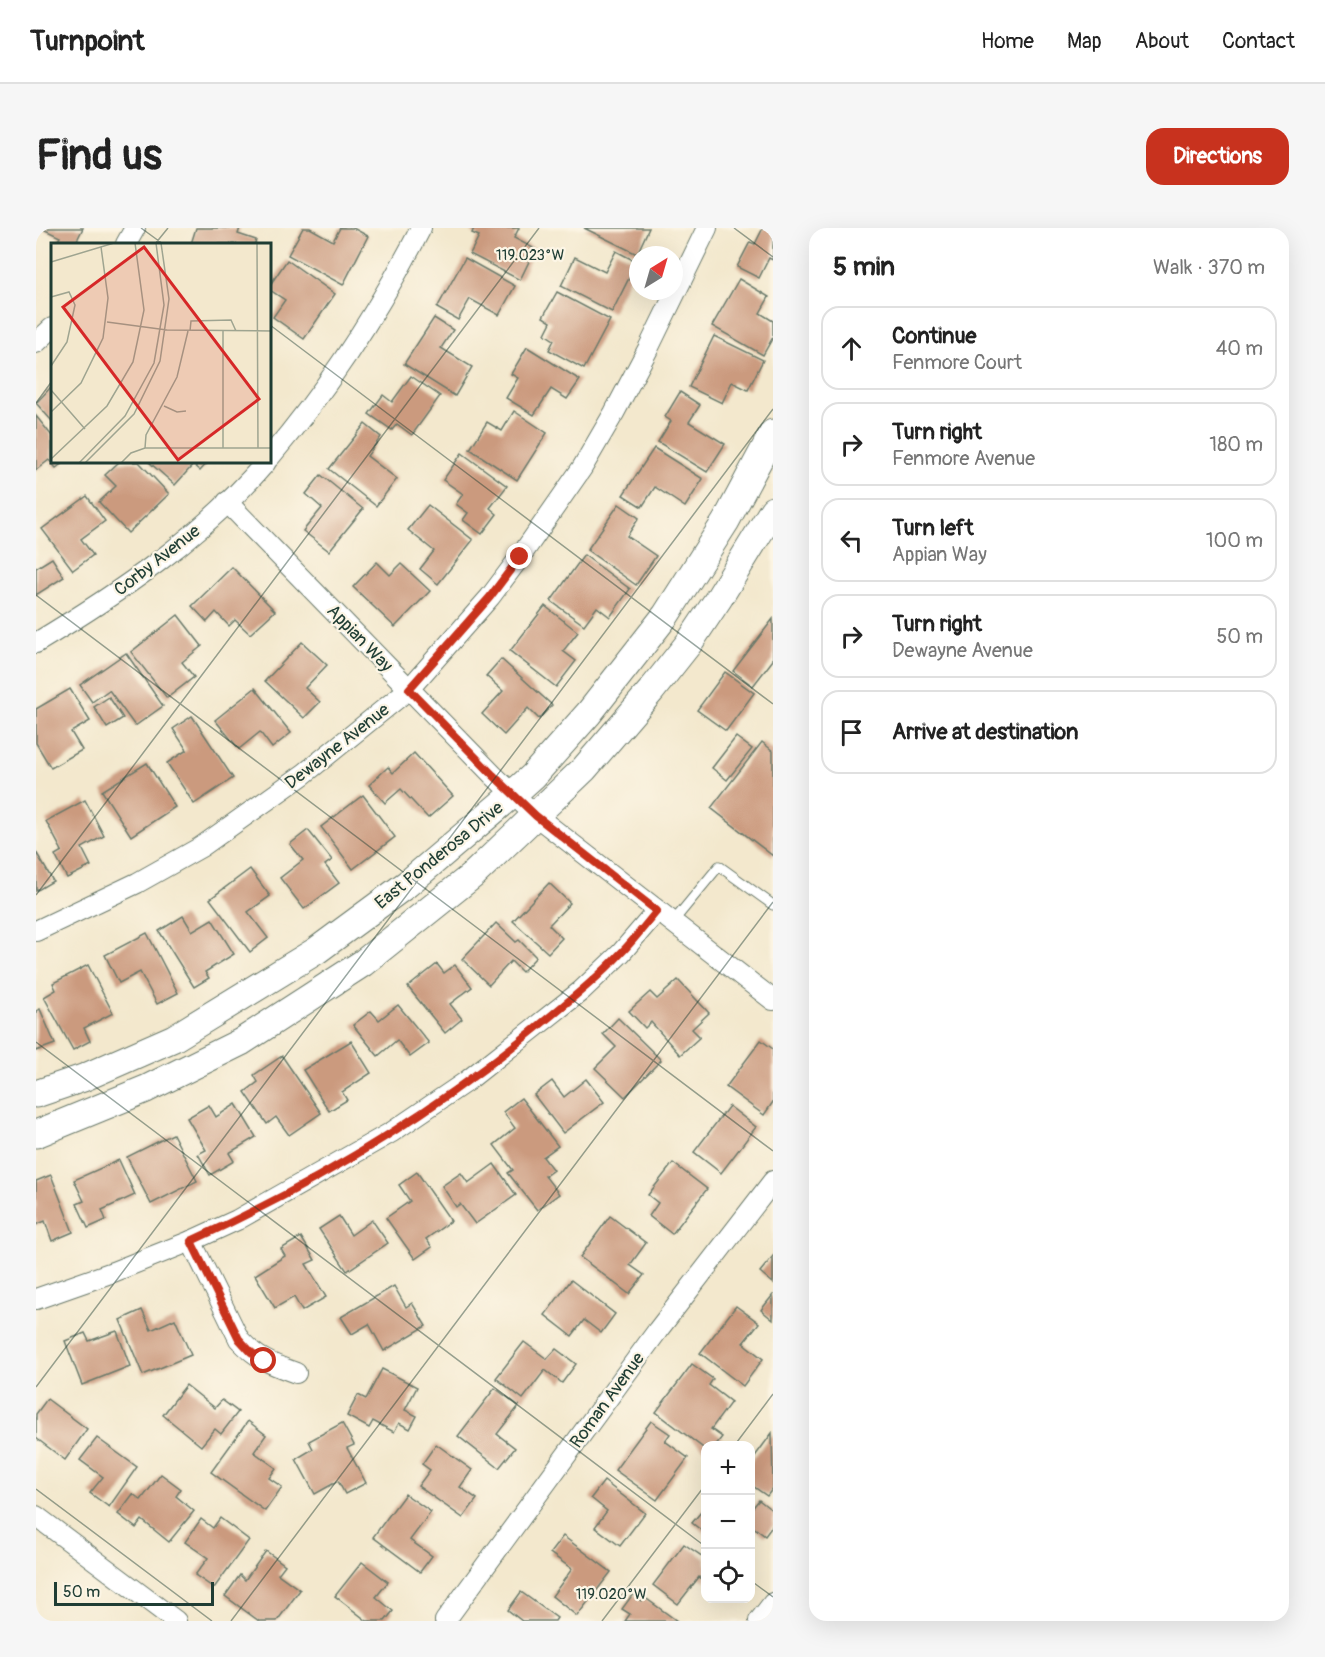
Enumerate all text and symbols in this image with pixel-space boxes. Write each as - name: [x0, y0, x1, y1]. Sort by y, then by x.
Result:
- text: Turnpoint: [30, 24, 144, 59]
- text: Home: [981, 28, 1034, 55]
- text: Map: [1067, 28, 1102, 55]
- text: About: [1135, 28, 1189, 55]
- text: Contact: [1222, 28, 1295, 55]
- button: Directions: [1146, 128, 1289, 185]
- text: Find us: [36, 130, 162, 182]
- inset map: [51, 243, 272, 464]
- text: 119.023°W: [496, 246, 565, 265]
- north arrow: [629, 246, 683, 300]
- text: 5 min: [833, 251, 895, 283]
- text: Walk · 370 m: [1153, 255, 1265, 280]
- text: Continue: [892, 322, 976, 350]
- icon: ahead: [835, 332, 868, 365]
- text: 40 m: [1216, 336, 1263, 361]
- text: Fenmore Court: [892, 350, 1022, 375]
- text: Turn right: [892, 418, 982, 446]
- icon: right: [835, 428, 868, 461]
- text: 180 m: [1209, 432, 1263, 457]
- text: Fenmore Avenue: [892, 446, 1035, 471]
- text: Turn left: [892, 514, 974, 542]
- street label: Corby Avenue: [110, 520, 205, 601]
- icon: left: [835, 524, 868, 557]
- text: 100 m: [1206, 528, 1263, 553]
- text: Appian Way: [892, 542, 987, 567]
- route end: [506, 543, 532, 569]
- street label: Appian Way: [322, 600, 398, 677]
- text: Turn right: [892, 610, 982, 638]
- icon: right: [835, 620, 868, 653]
- text: 50 m: [1216, 624, 1263, 649]
- text: Dewayne Avenue: [892, 638, 1033, 663]
- street label: Dewayne Avenue: [280, 698, 394, 794]
- icon: arrive: [835, 716, 868, 749]
- text: Arrive at destination: [892, 718, 1078, 746]
- street label: East Ponderosa Drive: [370, 796, 508, 914]
- route start: [250, 1347, 276, 1373]
- street label: Roman Avenue: [565, 1348, 650, 1453]
- map controls: [701, 1441, 755, 1603]
- button: +: [701, 1441, 755, 1495]
- button: −: [701, 1495, 755, 1549]
- button: locate: [701, 1549, 755, 1603]
- scale bar: [54, 1579, 214, 1606]
- text: 50 m: [63, 1582, 100, 1602]
- text: 119.020°W: [576, 1585, 647, 1604]

